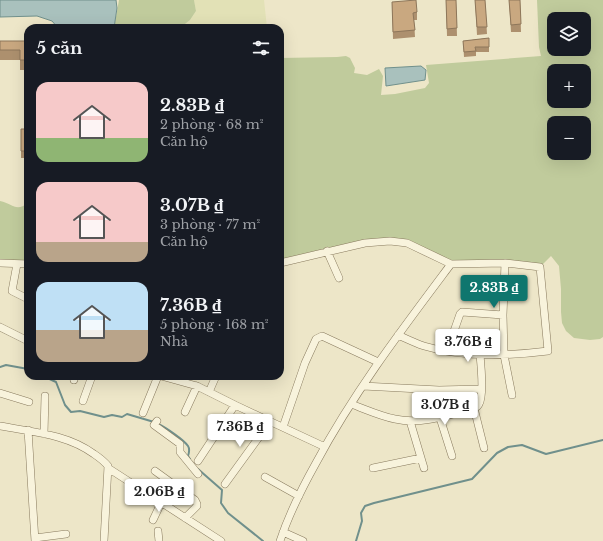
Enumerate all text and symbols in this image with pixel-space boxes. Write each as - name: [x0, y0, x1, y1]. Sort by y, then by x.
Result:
- map controls: [547, 12, 591, 160]
- button: layers: [547, 12, 591, 56]
- icon: filters: [250, 37, 272, 59]
- text: 5 căn: [36, 38, 82, 59]
- button: +: [547, 64, 591, 108]
- text: 2.83B ₫: [160, 95, 224, 116]
- icon: home: [68, 98, 116, 146]
- text: 2 phòng · 68 m²: [160, 116, 263, 133]
- button: −: [547, 116, 591, 160]
- text: Căn hộ: [160, 133, 208, 150]
- text: 3.07B ₫: [160, 195, 223, 216]
- icon: home: [68, 198, 116, 246]
- text: 3 phòng · 77 m²: [160, 216, 260, 233]
- text: Căn hộ: [160, 233, 208, 250]
- pin: 2.83B ₫: [457, 275, 531, 309]
- text: 2.83B ₫: [470, 279, 518, 296]
- text: 7.36B ₫: [160, 295, 221, 316]
- icon: home: [68, 298, 116, 346]
- text: 5 phòng · 168 m²: [160, 316, 269, 333]
- pin: 3.76B ₫: [431, 329, 505, 363]
- text: Nhà: [160, 333, 188, 350]
- text: 3.76B ₫: [444, 333, 492, 350]
- pin: 3.07B ₫: [408, 392, 482, 426]
- text: 3.07B ₫: [421, 396, 469, 413]
- pin: 7.36B ₫: [203, 414, 277, 448]
- text: 7.36B ₫: [217, 418, 263, 435]
- pin: 2.06B ₫: [122, 479, 196, 513]
- text: 2.06B ₫: [134, 483, 184, 500]

